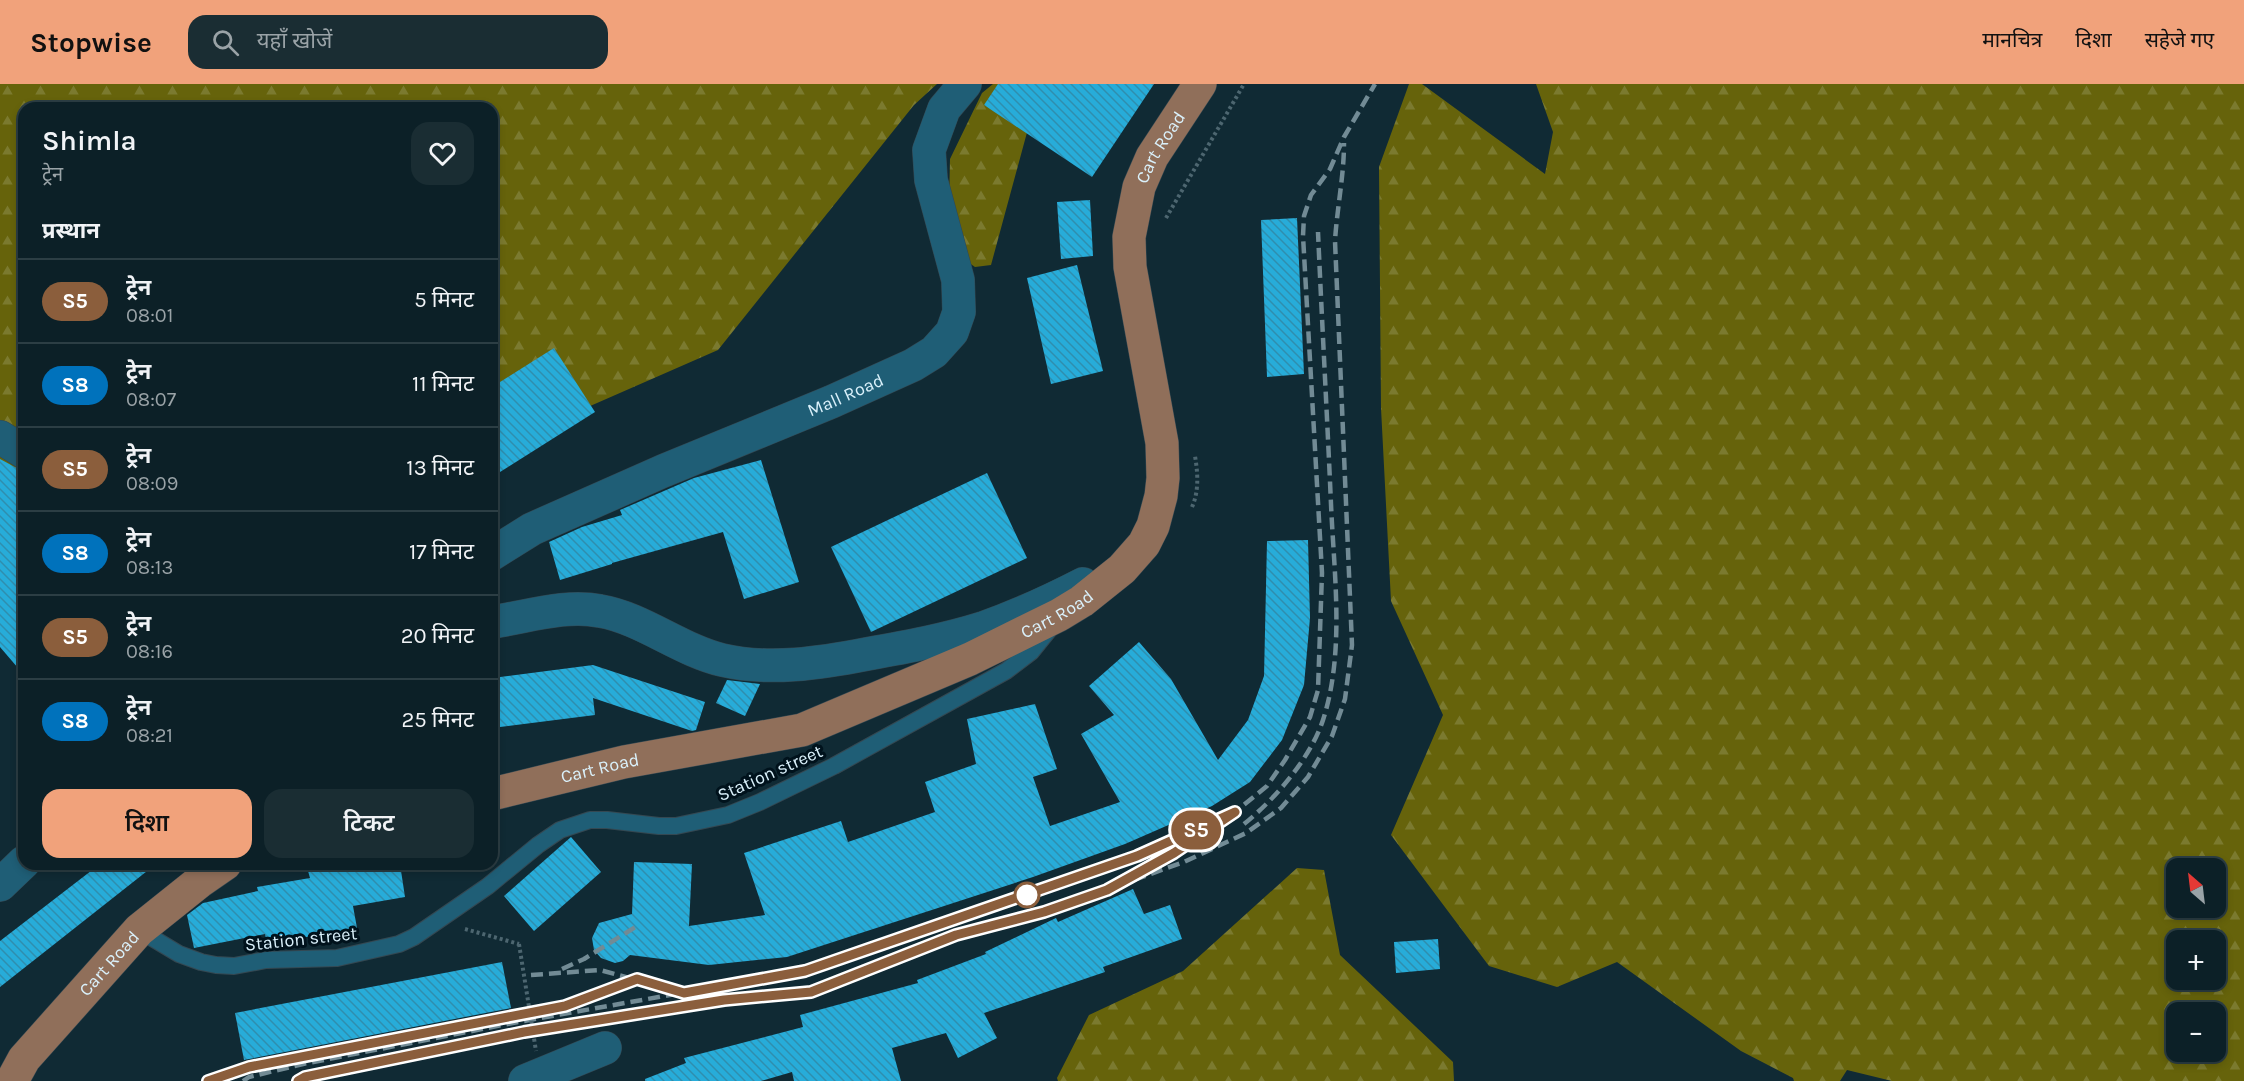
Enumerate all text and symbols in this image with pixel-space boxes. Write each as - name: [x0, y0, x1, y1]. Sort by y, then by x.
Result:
- search box: [188, 15, 608, 69]
- text: Stopwise: [30, 26, 152, 59]
- icon: search: [209, 26, 242, 59]
- text: यहाँ खोजें: [257, 28, 332, 54]
- text: मानचित्र: [1982, 28, 2042, 52]
- text: दिशा: [2075, 28, 2112, 52]
- text: सहेजे गए: [2145, 28, 2214, 52]
- street label: Cart Road: [1131, 107, 1190, 187]
- button: heart: [411, 122, 474, 185]
- text: Shimla: [42, 124, 137, 157]
- text: ट्रेन: [42, 163, 63, 186]
- text: प्रस्थान: [42, 218, 100, 244]
- text: ट्रेन: [126, 275, 151, 301]
- text: 5 मिनट: [414, 287, 474, 313]
- text: S5: [62, 289, 88, 313]
- text: 08:01: [126, 304, 173, 327]
- text: ट्रेन: [126, 359, 151, 385]
- street label: Mall Road: [804, 369, 887, 422]
- text: 11 मिनट: [412, 371, 474, 397]
- text: S8: [62, 373, 88, 397]
- text: 08:07: [126, 388, 176, 411]
- text: ट्रेन: [126, 443, 151, 469]
- text: 13 मिनट: [406, 455, 474, 481]
- text: S5: [62, 457, 88, 481]
- text: 08:09: [126, 472, 178, 495]
- text: ट्रेन: [126, 527, 151, 553]
- text: 17 मिनट: [409, 539, 474, 565]
- text: S8: [62, 541, 88, 565]
- text: 08:13: [126, 556, 173, 579]
- street label: Cart Road: [1017, 585, 1098, 643]
- text: ट्रेन: [126, 611, 151, 637]
- text: 20 मिनट: [401, 623, 474, 649]
- text: S5: [62, 625, 88, 649]
- text: 08:16: [126, 640, 173, 663]
- text: ट्रेन: [126, 695, 151, 721]
- text: 25 मिनट: [401, 707, 474, 733]
- text: S8: [62, 709, 88, 733]
- text: 08:21: [126, 724, 173, 747]
- street label: Station street: [714, 740, 826, 806]
- street label: Cart Road: [558, 748, 641, 788]
- button: दिशा: [42, 789, 252, 858]
- button: टिकट: [264, 789, 474, 858]
- line badge: S5: [1169, 810, 1223, 850]
- text: S5: [1183, 818, 1209, 842]
- north arrow: [2166, 858, 2226, 918]
- map controls: [2166, 858, 2226, 1062]
- unlabelled marker: [1014, 882, 1040, 908]
- street label: Station street: [244, 922, 358, 956]
- street label: Cart Road: [74, 926, 144, 1001]
- button: +: [2166, 930, 2226, 990]
- button: −: [2166, 1002, 2226, 1062]

